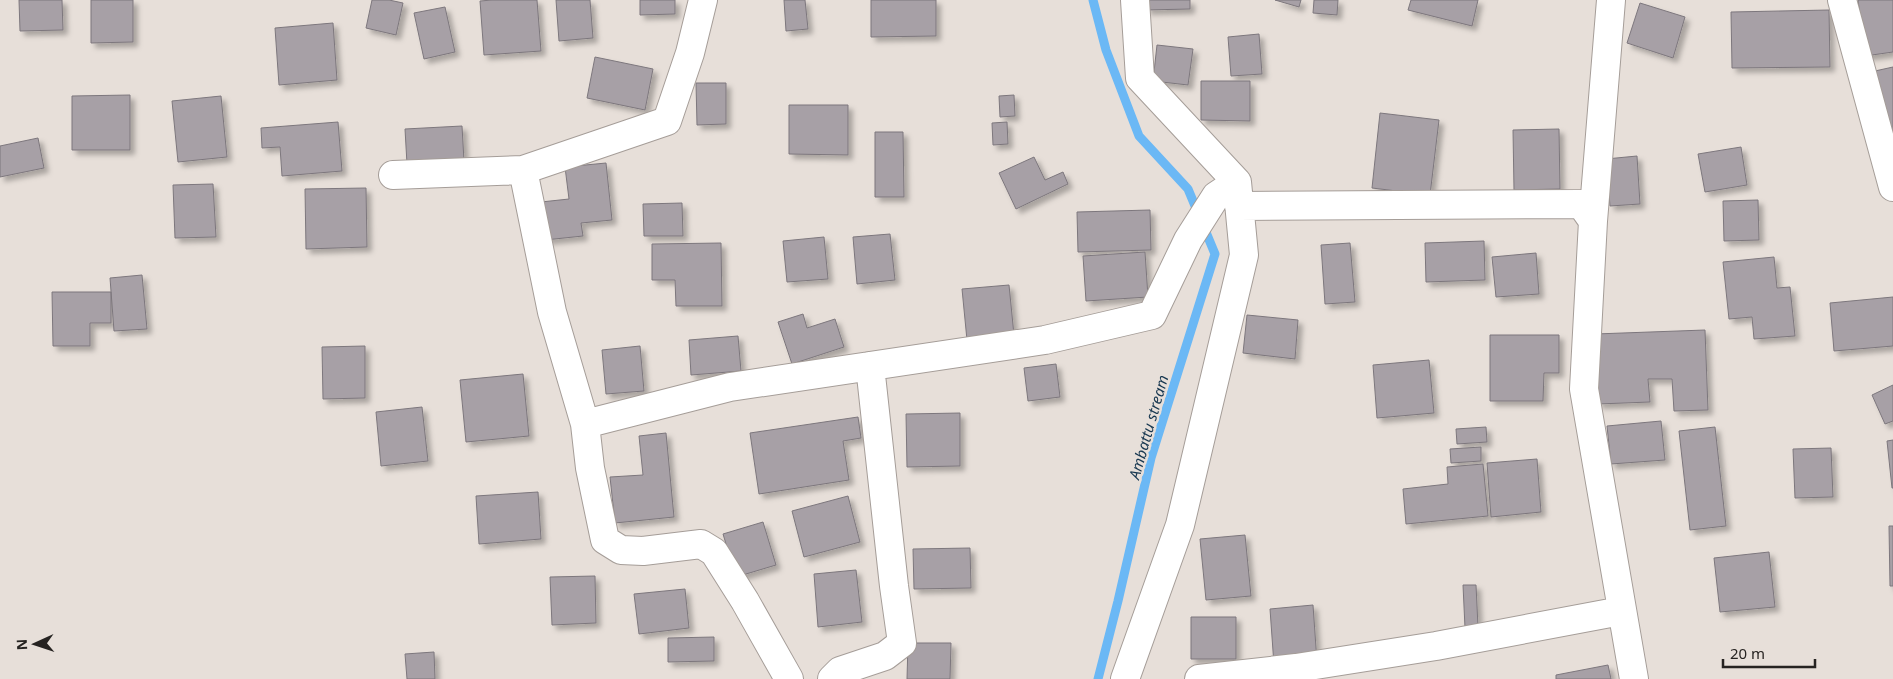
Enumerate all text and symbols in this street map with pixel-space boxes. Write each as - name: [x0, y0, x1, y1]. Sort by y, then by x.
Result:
- water label: Ambattu stream: [1123, 373, 1172, 482]
- north arrow: [10, 619, 60, 669]
- scale bar: [1723, 636, 1816, 668]
- text: N: [12, 639, 31, 651]
- text: 20 m: [1730, 643, 1765, 663]

